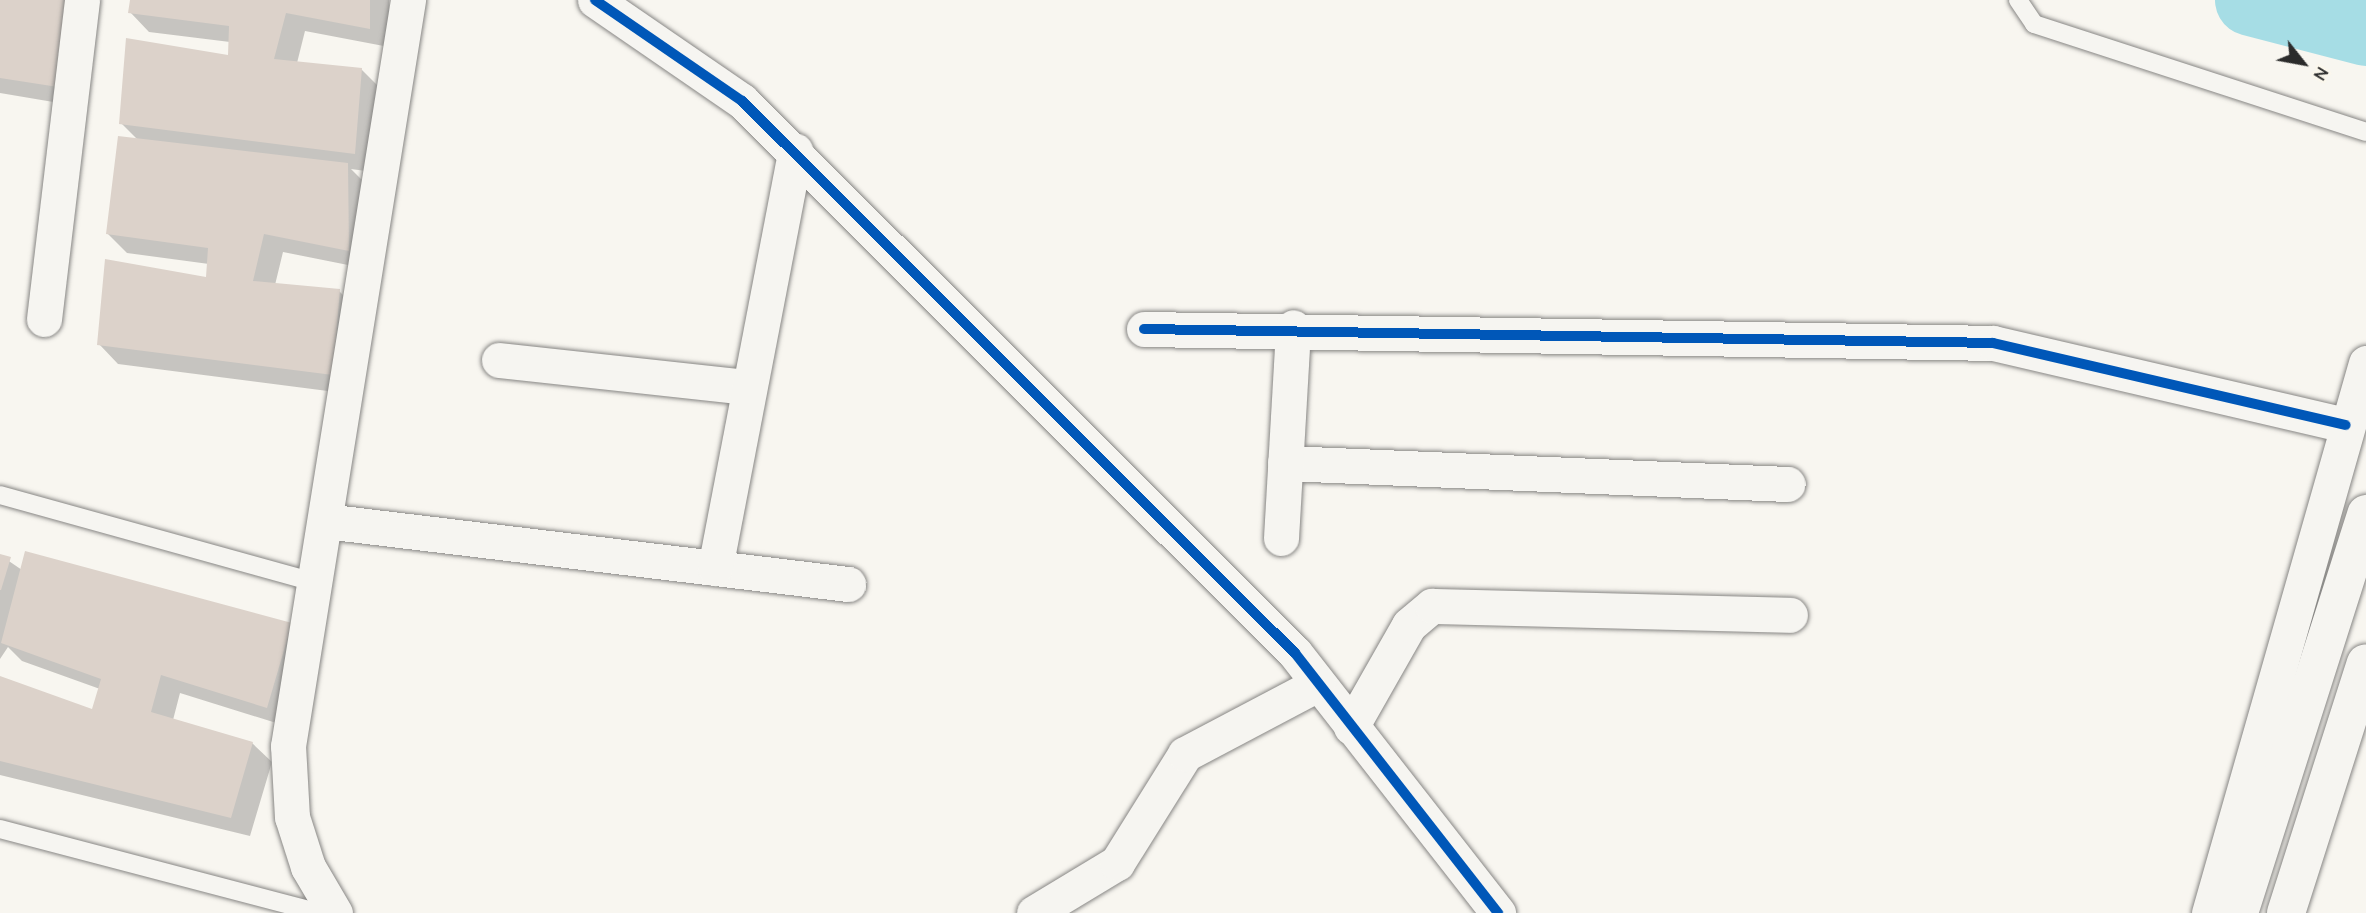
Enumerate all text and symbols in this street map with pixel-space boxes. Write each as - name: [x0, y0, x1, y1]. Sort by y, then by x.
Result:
- north arrow: [2268, 28, 2338, 98]
- text: N: [2308, 63, 2334, 85]

